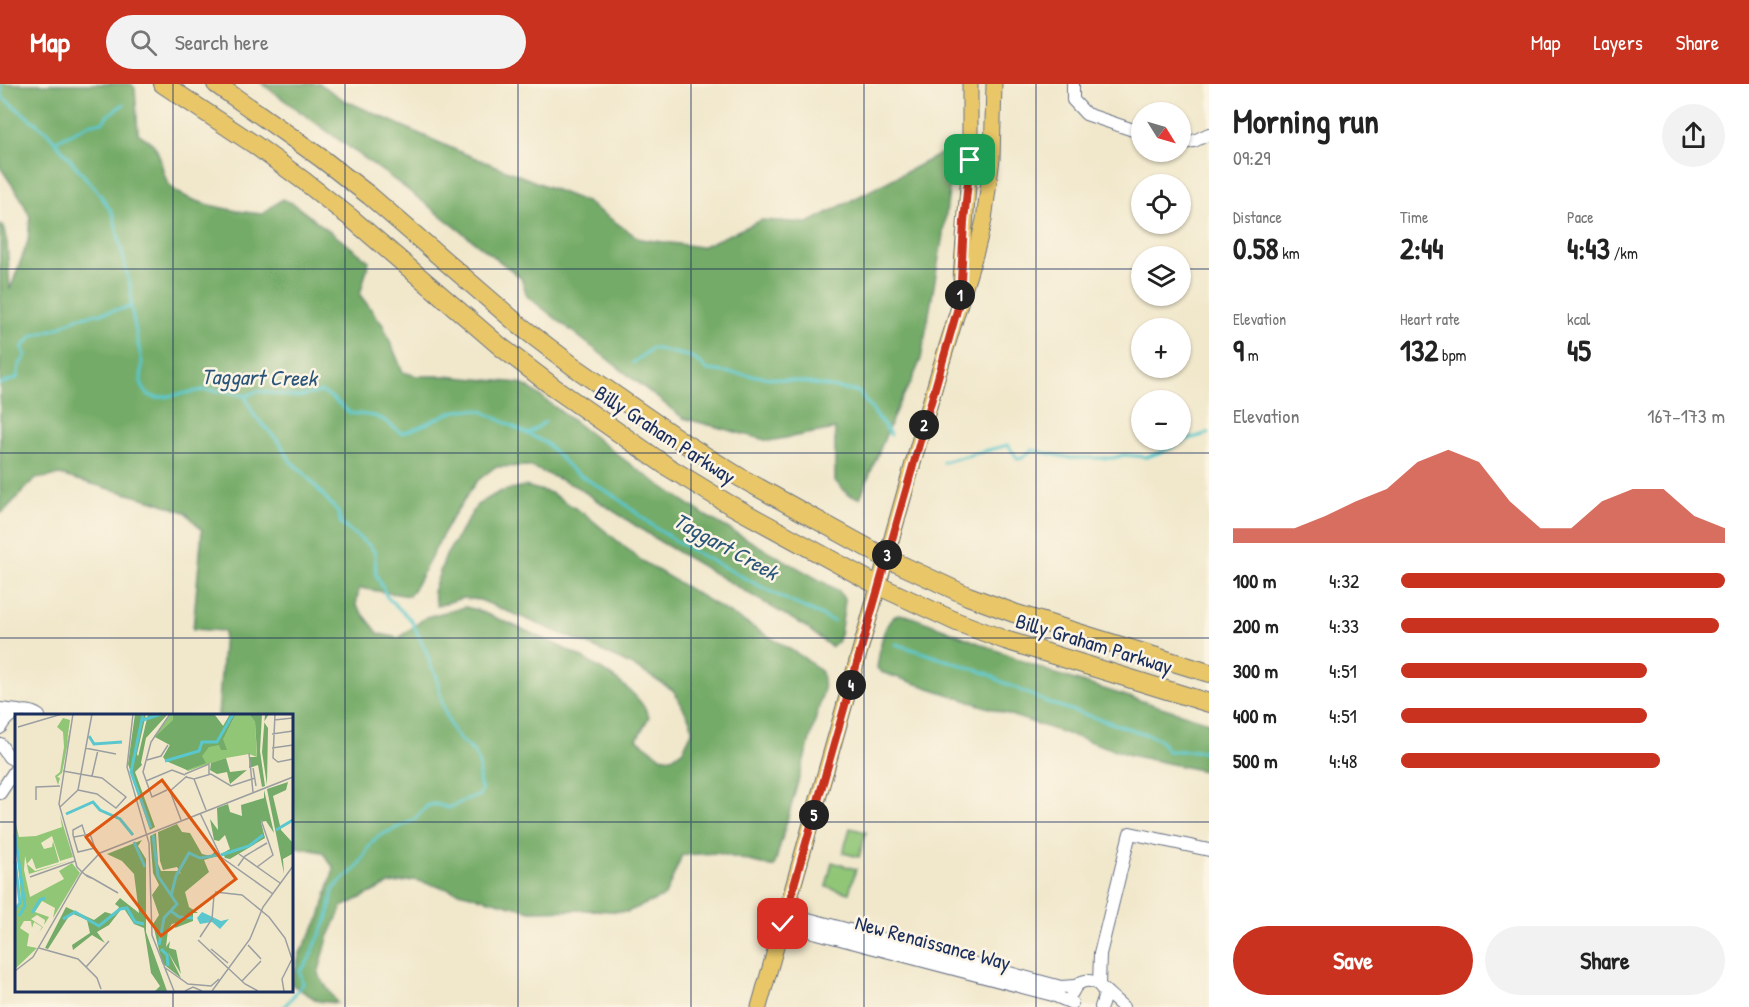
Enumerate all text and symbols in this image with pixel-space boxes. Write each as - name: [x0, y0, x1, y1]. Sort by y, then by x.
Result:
- search box: [106, 15, 526, 69]
- text: Map: [30, 23, 70, 61]
- icon: search: [127, 26, 160, 59]
- text: Search here: [175, 27, 269, 57]
- text: Map: [1531, 28, 1560, 57]
- text: Layers: [1593, 28, 1643, 57]
- text: Share: [1676, 28, 1719, 57]
- text: Morning run: [1233, 99, 1379, 143]
- north arrow: [1131, 102, 1191, 162]
- map controls: [1131, 102, 1191, 450]
- button: share: [1662, 104, 1725, 167]
- pin: [944, 134, 995, 185]
- icon: arrive: [953, 143, 986, 176]
- text: 09:29: [1233, 144, 1271, 171]
- button: locate: [1131, 174, 1191, 234]
- text: Distance: [1233, 206, 1282, 228]
- text: Time: [1400, 206, 1428, 228]
- text: Pace: [1567, 206, 1594, 228]
- text: 0.58: [1233, 228, 1279, 268]
- text: 2:44: [1400, 228, 1444, 268]
- text: 4:43: [1567, 228, 1610, 268]
- text: km: [1279, 242, 1300, 264]
- text: /km: [1610, 242, 1638, 264]
- button: layers: [1131, 246, 1191, 306]
- pin: 1: [945, 280, 975, 310]
- text: 1: [957, 284, 963, 306]
- text: Elevation: [1233, 308, 1286, 330]
- text: Heart rate: [1400, 308, 1460, 330]
- text: kcal: [1567, 308, 1590, 330]
- button: +: [1131, 318, 1191, 378]
- text: 9: [1233, 330, 1244, 370]
- text: 132: [1400, 330, 1438, 370]
- text: 45: [1567, 330, 1591, 370]
- text: m: [1244, 344, 1259, 366]
- text: bpm: [1438, 344, 1466, 366]
- water label: Taggart Creek: [201, 361, 319, 393]
- street label: Billy Graham Parkway: [589, 378, 741, 491]
- button: −: [1131, 390, 1191, 450]
- text: Elevation: [1233, 402, 1299, 429]
- text: 167–173 m: [1647, 402, 1725, 429]
- pin: 2: [909, 410, 939, 440]
- text: 2: [920, 414, 928, 436]
- water label: Taggart Creek: [668, 505, 785, 588]
- pin: 3: [872, 540, 902, 570]
- text: 3: [883, 544, 891, 566]
- text: 100 m: [1233, 567, 1276, 594]
- text: 4:32: [1329, 567, 1359, 594]
- street label: Billy Graham Parkway: [1012, 606, 1176, 681]
- text: 200 m: [1233, 612, 1278, 639]
- text: 4:33: [1329, 612, 1359, 639]
- text: 300 m: [1233, 657, 1278, 684]
- text: 4:51: [1329, 657, 1357, 684]
- pin: 4: [836, 670, 866, 700]
- text: 4: [848, 674, 854, 696]
- text: 400 m: [1233, 702, 1277, 729]
- text: 4:51: [1329, 702, 1357, 729]
- inset map: [15, 714, 292, 992]
- text: 500 m: [1233, 747, 1278, 774]
- text: 4:48: [1329, 747, 1357, 774]
- pin: 5: [799, 800, 829, 830]
- text: 5: [811, 804, 817, 826]
- pin: [757, 898, 808, 949]
- icon: check: [766, 907, 799, 940]
- street label: New Renaissance Way: [852, 908, 1014, 977]
- button: Save: [1233, 926, 1473, 995]
- button: Share: [1485, 926, 1725, 995]

